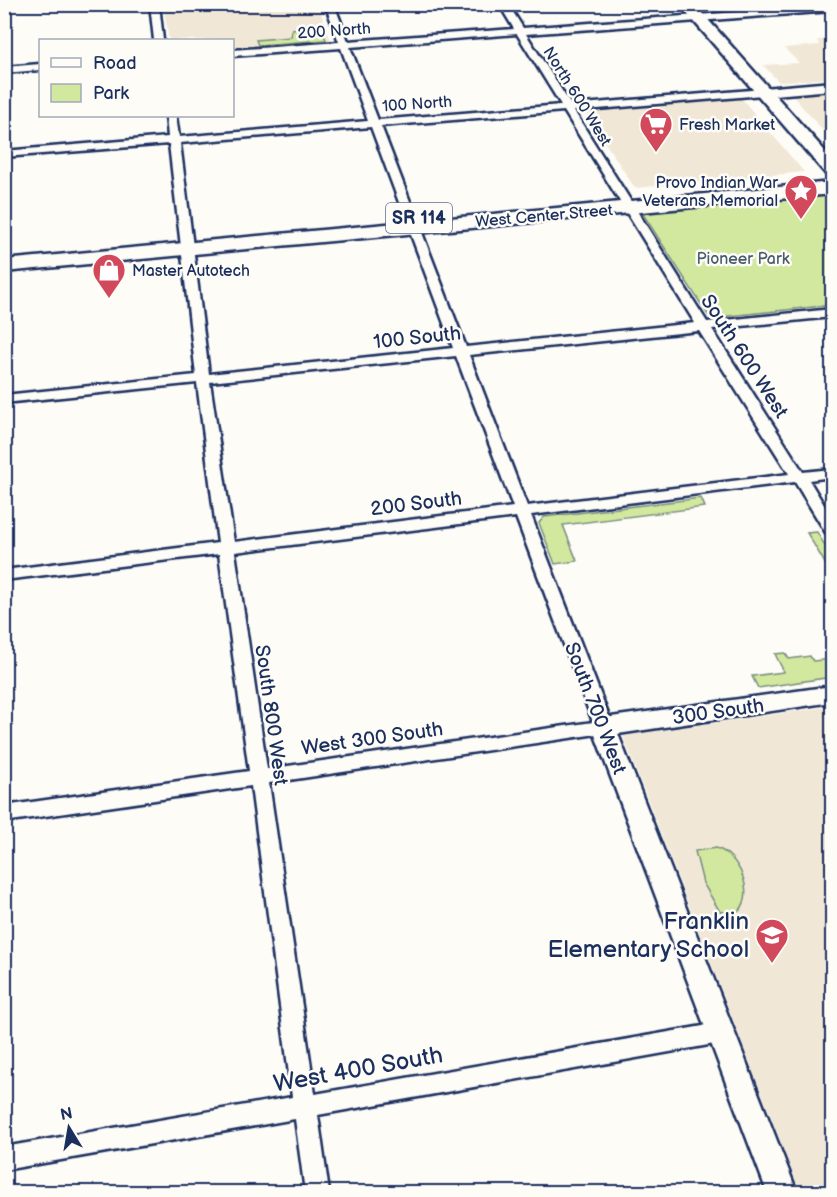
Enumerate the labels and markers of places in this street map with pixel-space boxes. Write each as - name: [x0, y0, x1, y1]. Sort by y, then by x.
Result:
- supermarket icon: Fresh Market: [638, 106, 674, 153]
- place label: Fresh Market: [679, 116, 775, 135]
- place icon: Provo Indian War Veterans Memorial: [783, 173, 819, 220]
- place label: Provo Indian War Veterans Memorial: [642, 174, 778, 211]
- shop icon: Master Autotech: [91, 252, 127, 299]
- place label: Master Autotech: [132, 262, 250, 281]
- place label: Franklin Elementary School: [548, 907, 749, 964]
- school or university icon: Franklin Elementary School: [754, 917, 790, 964]

